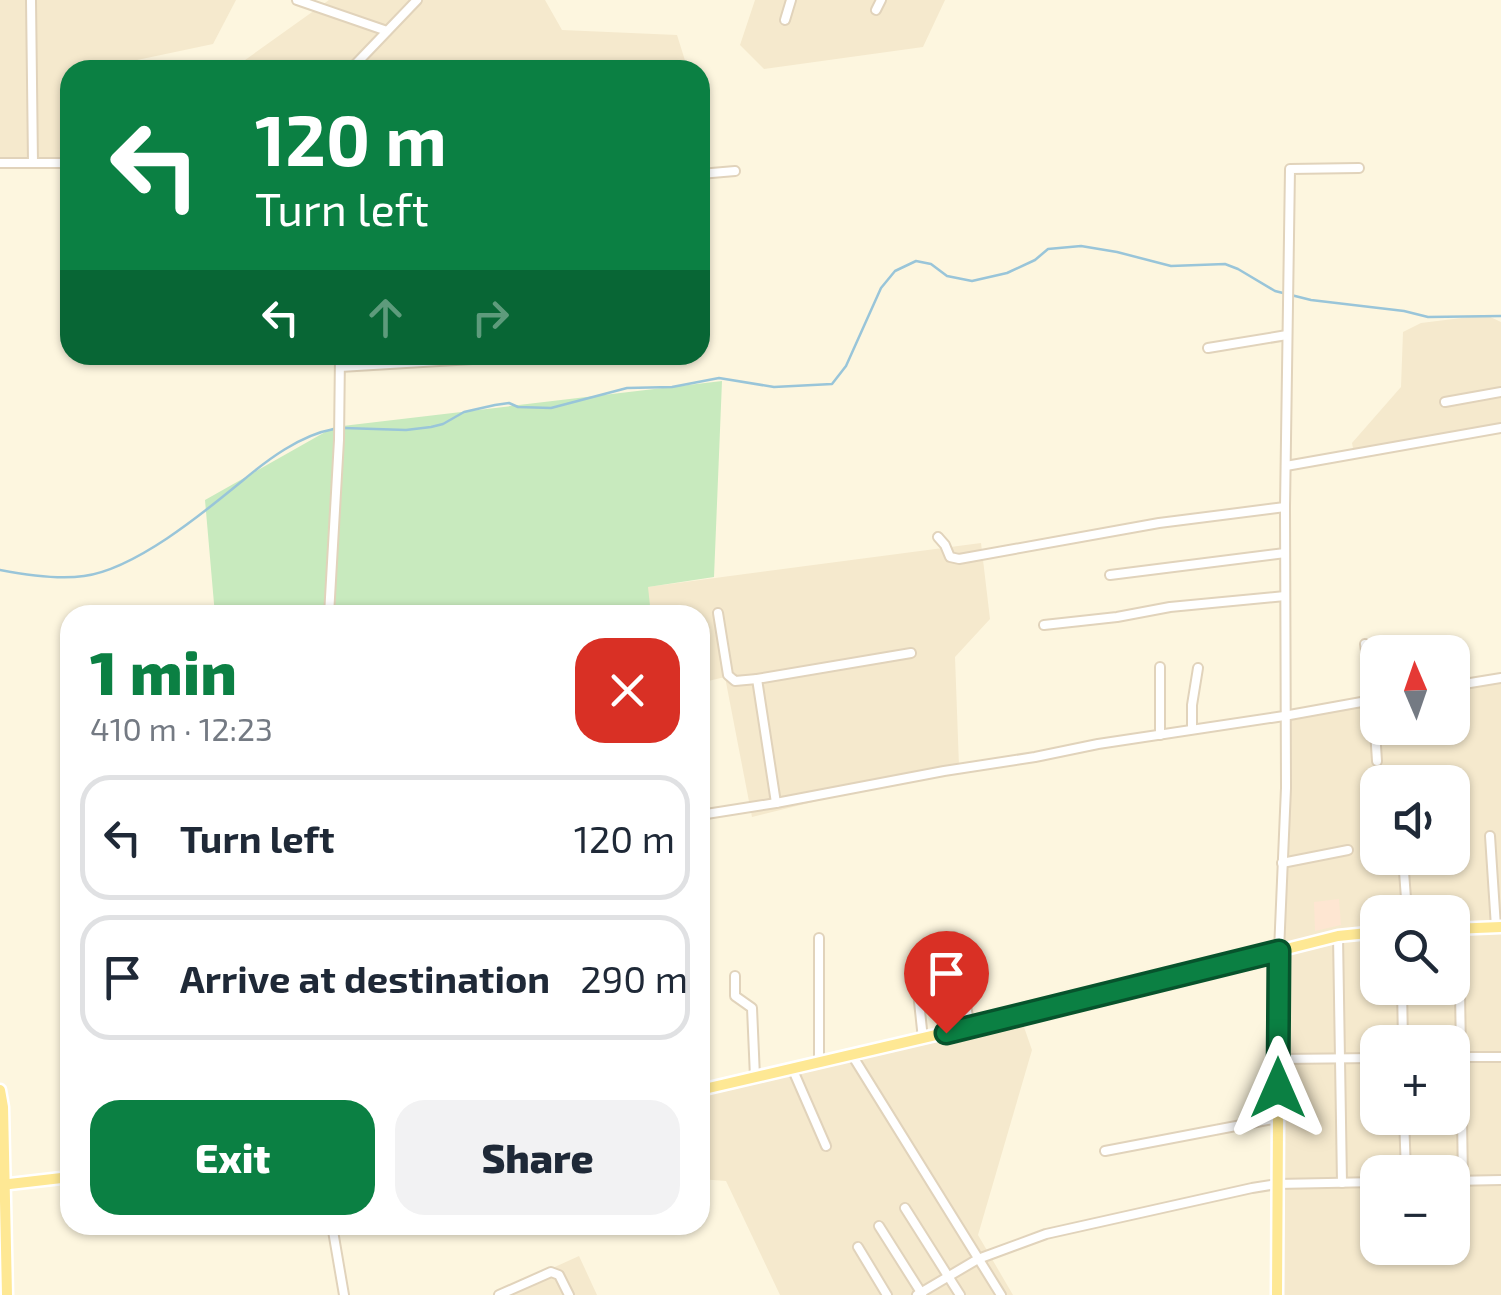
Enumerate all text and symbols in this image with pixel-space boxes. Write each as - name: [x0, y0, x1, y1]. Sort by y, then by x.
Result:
- text: 120 m: [255, 96, 447, 180]
- icon: left: [90, 100, 220, 230]
- text: Turn left: [255, 181, 429, 235]
- icon: left: [253, 290, 308, 345]
- icon: ahead: [358, 290, 413, 345]
- icon: right: [463, 290, 518, 345]
- text: 1 min: [90, 635, 237, 707]
- north arrow: [1360, 635, 1470, 745]
- map controls: [1360, 635, 1470, 1265]
- button: close: [575, 638, 680, 743]
- text: 410 m · 12:23: [90, 709, 273, 747]
- button: sound: [1360, 765, 1470, 875]
- icon: left: [95, 810, 150, 865]
- text: Turn left: [180, 815, 335, 861]
- text: 120 m: [574, 815, 675, 861]
- button: search: [1360, 895, 1470, 1005]
- pin: [904, 931, 989, 1034]
- icon: arrive: [919, 946, 974, 1001]
- icon: arrive: [95, 950, 150, 1005]
- text: Arrive at destination: [180, 955, 550, 1001]
- text: 290 m: [580, 955, 688, 1001]
- button: +: [1360, 1025, 1470, 1135]
- position arrow: [1226, 1036, 1330, 1140]
- button: Exit: [90, 1100, 375, 1215]
- button: Share: [395, 1100, 680, 1215]
- button: −: [1360, 1155, 1470, 1265]

